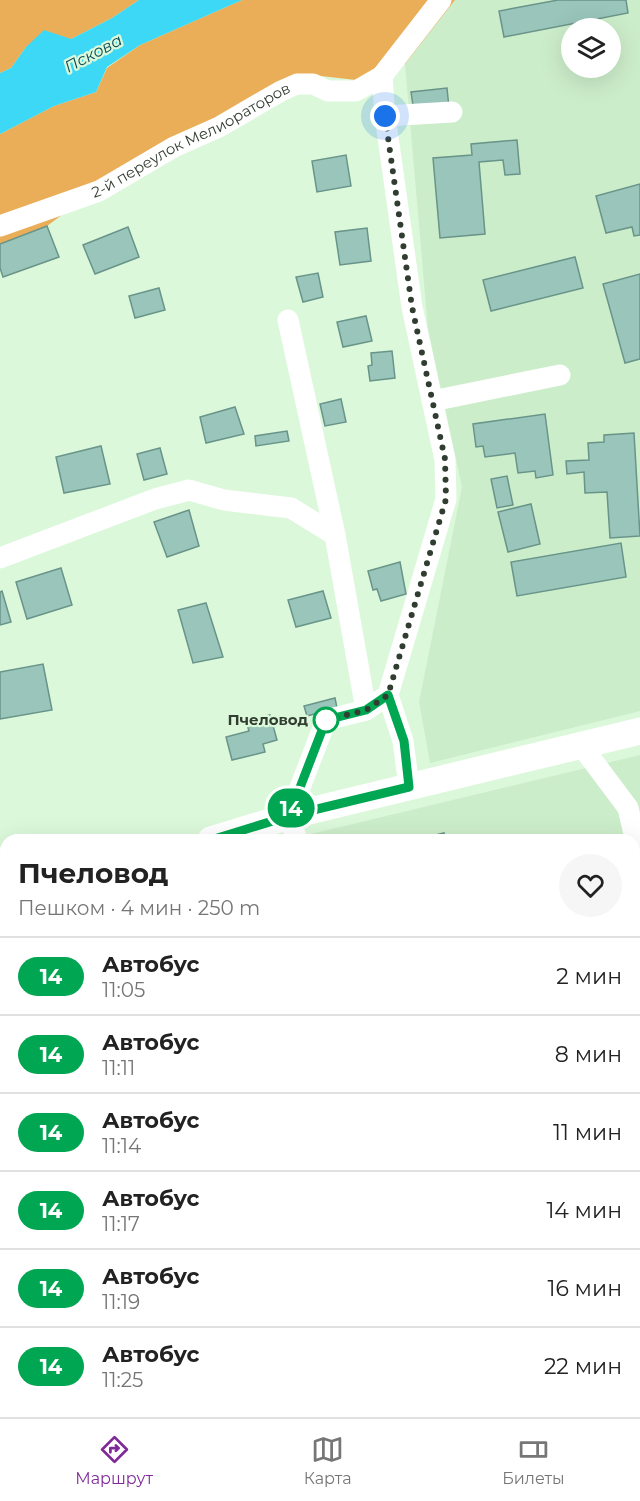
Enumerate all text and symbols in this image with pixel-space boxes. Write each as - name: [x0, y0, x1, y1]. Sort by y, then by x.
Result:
- map controls: [561, 18, 621, 78]
- button: layers: [561, 18, 621, 78]
- water label: Пскова: [61, 30, 125, 76]
- street label: 2-й переулок Мелиораторов: [89, 78, 293, 202]
- your location: [370, 101, 400, 131]
- marker: Пчеловод: [313, 707, 339, 733]
- place label: Пчеловод: [227, 710, 308, 729]
- line badge: 14: [264, 788, 318, 828]
- text: 14: [280, 796, 302, 821]
- button: heart: [559, 854, 622, 917]
- text: Пчеловод: [18, 856, 168, 890]
- text: Пешком · 4 мин · 250 m: [18, 896, 260, 920]
- text: Автобус: [102, 951, 200, 978]
- text: 2 мин: [556, 963, 622, 990]
- text: 14: [40, 964, 62, 989]
- text: 11:05: [102, 978, 145, 1002]
- text: Автобус: [102, 1029, 200, 1056]
- text: 8 мин: [555, 1041, 622, 1068]
- text: 14: [40, 1042, 62, 1067]
- text: 11:11: [102, 1056, 135, 1080]
- text: Автобус: [102, 1107, 200, 1134]
- text: 11 мин: [553, 1119, 622, 1146]
- text: 14: [40, 1120, 62, 1145]
- text: 11:14: [102, 1134, 141, 1158]
- text: Автобус: [102, 1185, 200, 1212]
- text: 14 мин: [546, 1197, 622, 1224]
- text: 14: [40, 1198, 62, 1223]
- text: 11:17: [102, 1212, 140, 1236]
- text: Автобус: [102, 1263, 200, 1290]
- text: 16 мин: [548, 1275, 622, 1302]
- text: 14: [40, 1276, 62, 1301]
- text: 11:19: [102, 1290, 140, 1314]
- text: Автобус: [102, 1341, 200, 1368]
- text: 22 мин: [544, 1353, 622, 1380]
- text: 14: [40, 1354, 62, 1379]
- text: 11:25: [102, 1368, 143, 1392]
- tab: Маршрут: [75, 1433, 153, 1488]
- tab: Карта: [304, 1433, 352, 1488]
- tab: Билеты: [502, 1433, 565, 1488]

